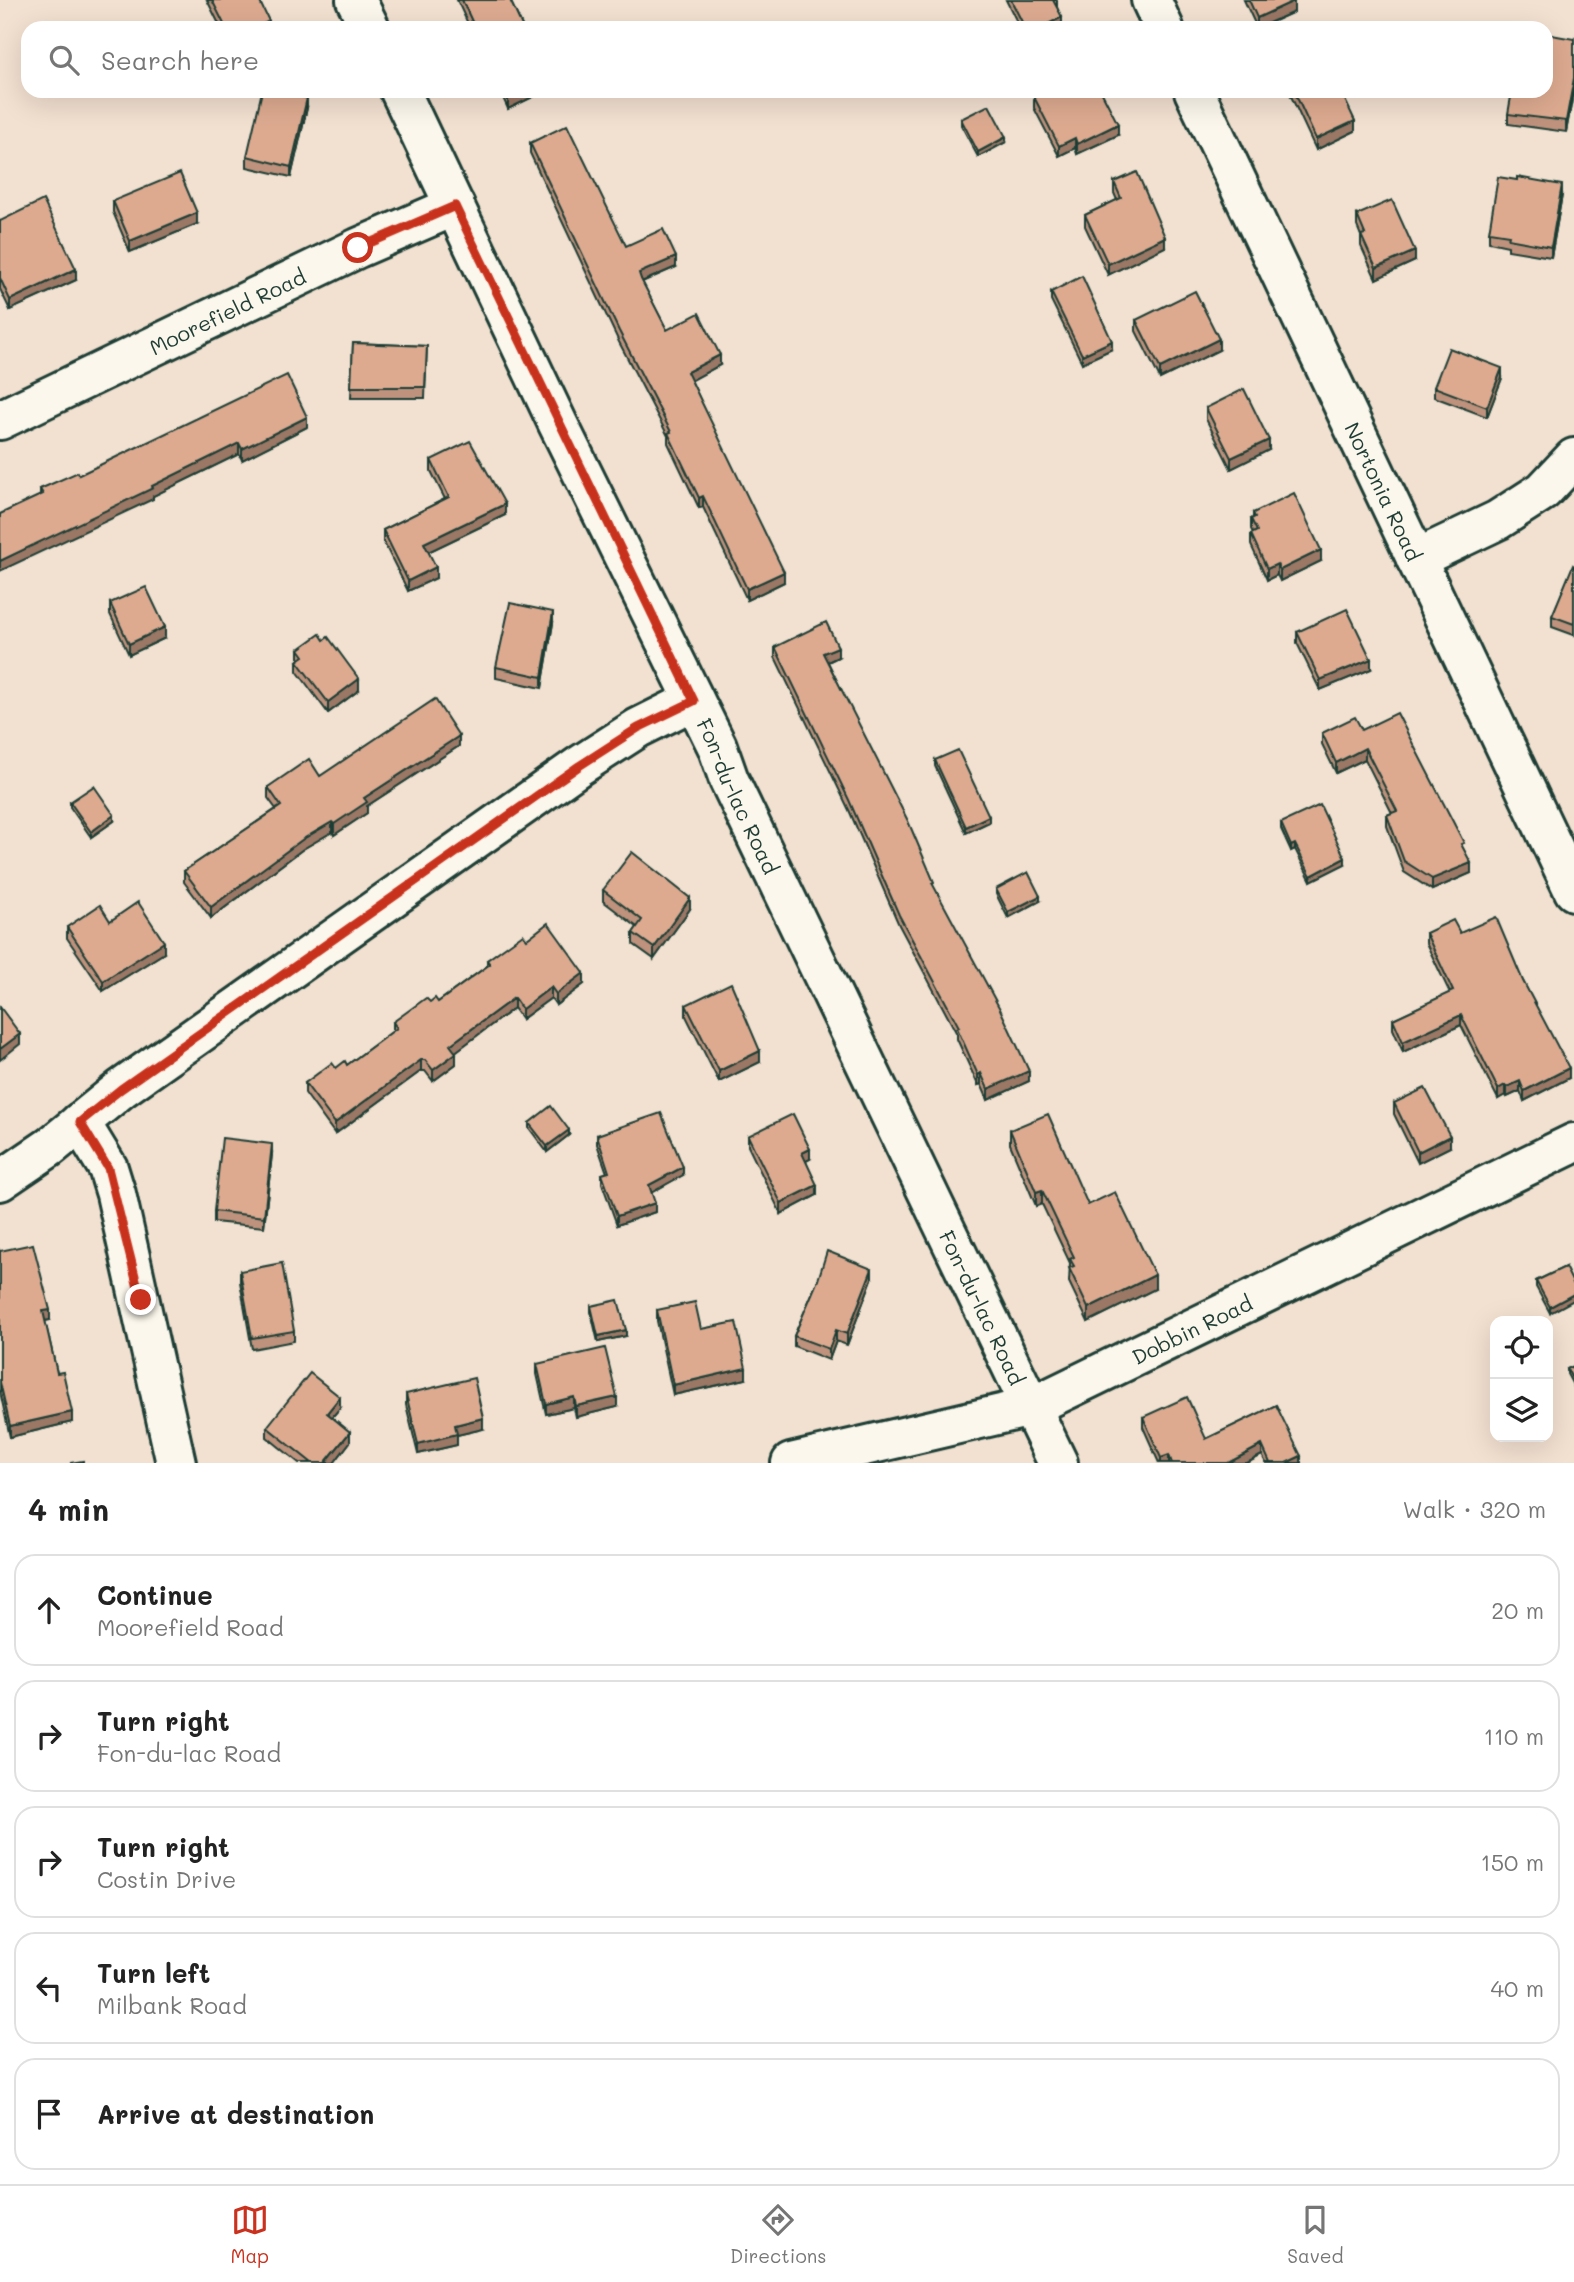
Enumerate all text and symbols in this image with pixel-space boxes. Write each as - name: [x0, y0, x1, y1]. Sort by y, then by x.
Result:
- search box: [21, 21, 1553, 98]
- icon: search: [45, 41, 83, 79]
- text: Search here: [101, 43, 259, 77]
- route start: [342, 232, 373, 263]
- street label: Moorefield Road: [144, 262, 310, 360]
- street label: Nortonia Road: [1340, 417, 1429, 565]
- street label: Fon-du-lac Road: [692, 713, 786, 878]
- street label: Fon-du-lac Road: [934, 1226, 1032, 1389]
- route end: [125, 1284, 156, 1315]
- street label: Dobbin Road: [1127, 1288, 1256, 1370]
- map controls: [1490, 1316, 1553, 1442]
- button: locate: [1490, 1316, 1553, 1379]
- button: layers: [1490, 1379, 1553, 1442]
- text: 4 min: [28, 1489, 109, 1529]
- text: Walk · 320 m: [1403, 1494, 1546, 1524]
- text: Continue: [97, 1578, 213, 1612]
- icon: ahead: [30, 1591, 68, 1629]
- text: 20 m: [1491, 1595, 1544, 1625]
- text: Moorefield Road: [97, 1612, 284, 1642]
- text: Turn right: [97, 1704, 230, 1738]
- icon: right: [30, 1717, 68, 1755]
- text: 110 m: [1484, 1721, 1544, 1751]
- text: Fon-du-lac Road: [97, 1738, 281, 1768]
- text: Turn right: [97, 1830, 230, 1864]
- icon: right: [30, 1843, 68, 1881]
- text: 150 m: [1480, 1847, 1544, 1877]
- text: Costin Drive: [97, 1864, 236, 1894]
- text: Turn left: [97, 1956, 210, 1990]
- icon: left: [30, 1969, 68, 2007]
- text: 40 m: [1491, 1973, 1544, 2003]
- text: Milbank Road: [97, 1990, 247, 2020]
- icon: arrive: [30, 2095, 68, 2133]
- text: Arrive at destination: [97, 2097, 374, 2131]
- tab: Map: [230, 2201, 269, 2268]
- tab: Directions: [730, 2201, 826, 2268]
- tab: Saved: [1287, 2201, 1344, 2268]

